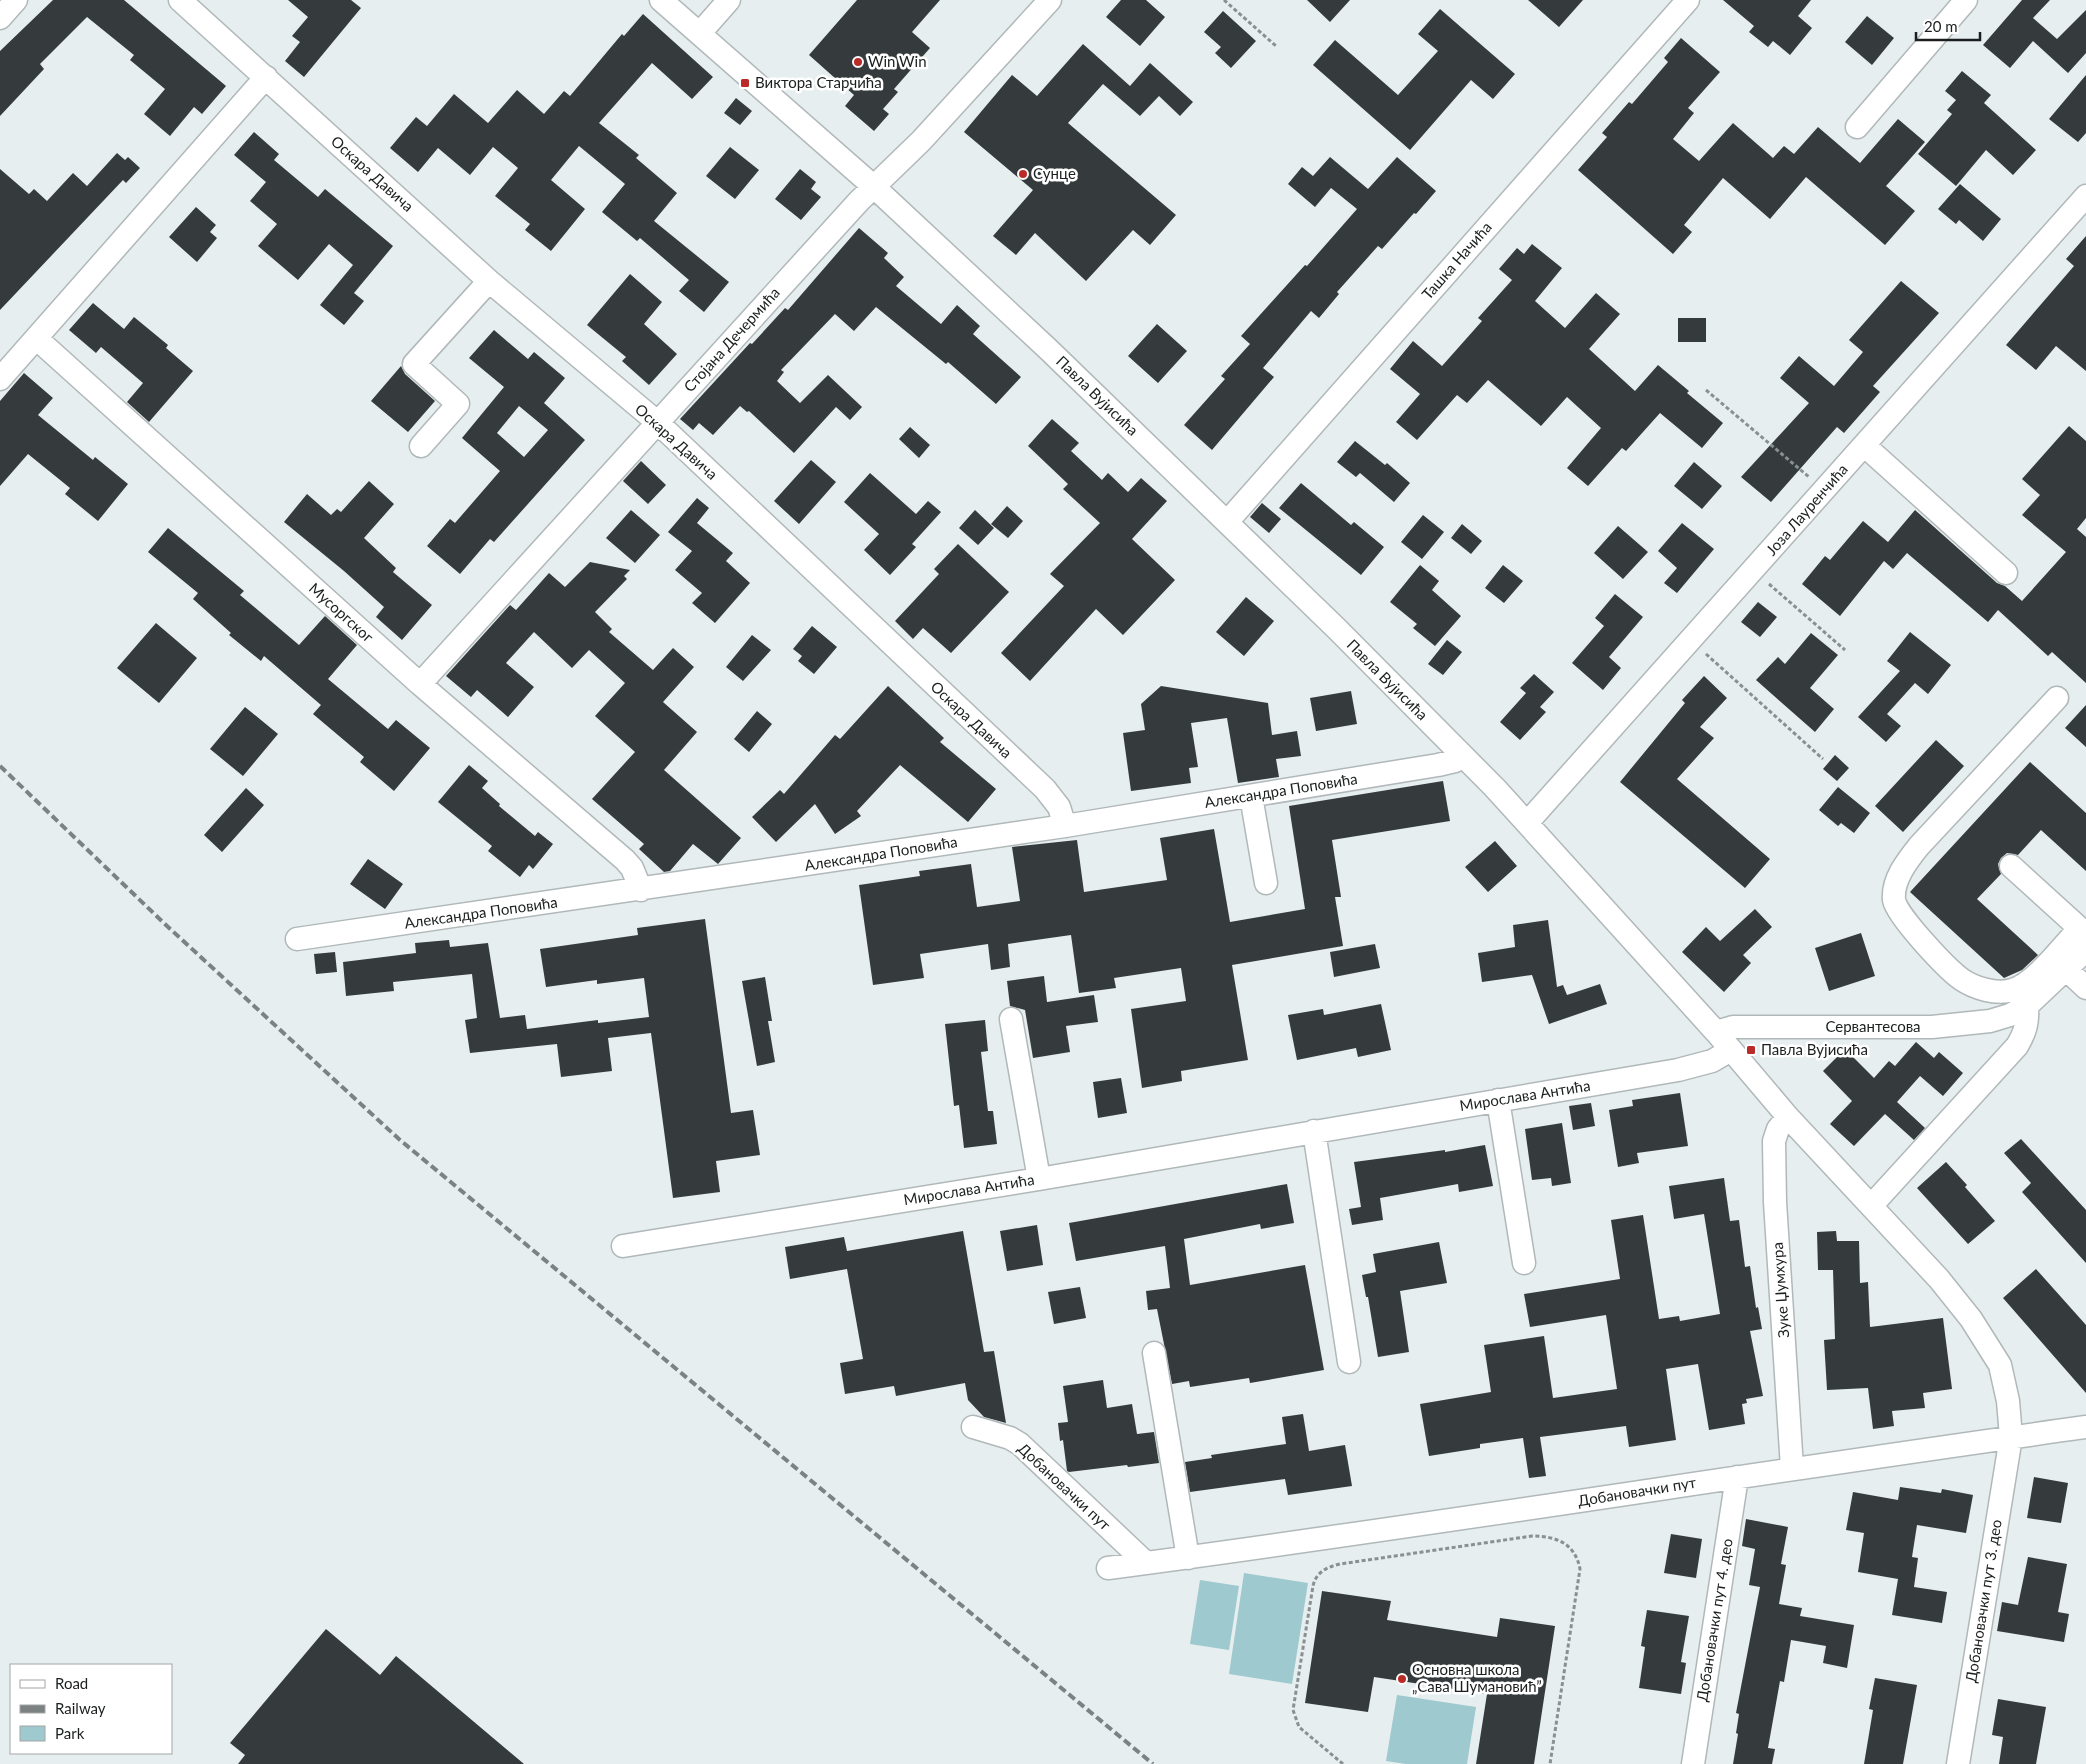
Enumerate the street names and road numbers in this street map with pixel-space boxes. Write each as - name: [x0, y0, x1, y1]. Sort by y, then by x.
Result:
- street label: Оскара Давича: [328, 132, 417, 215]
- street label: Ташка Начића: [1418, 218, 1495, 303]
- street label: Стојана Дечермића: [680, 283, 783, 395]
- street label: Павла Вујисића: [1053, 352, 1142, 439]
- street label: Оскара Давича: [632, 400, 721, 483]
- street label: Јоза Лауренчића: [1762, 460, 1851, 559]
- street label: Мусоргског: [306, 579, 378, 646]
- street label: Павла Вујисића: [1344, 635, 1432, 723]
- street label: Оскара Давича: [927, 677, 1016, 761]
- street label: Александра Поповића: [1203, 769, 1359, 811]
- street label: Александра Поповића: [803, 832, 959, 874]
- street label: Александра Поповића: [403, 892, 559, 932]
- street label: Сервантесова: [1825, 1017, 1921, 1035]
- street label: Мирослава Антића: [1458, 1076, 1591, 1114]
- street label: Мирослава Антића: [902, 1170, 1035, 1208]
- street label: Зуке Џумхура: [1768, 1242, 1792, 1338]
- street label: Добановачки пут: [1015, 1439, 1115, 1534]
- street label: Добановачки пут: [1576, 1473, 1698, 1509]
- street label: Добановачки пут 3. део: [1961, 1518, 2005, 1684]
- street label: Добановачки пут 4. део: [1692, 1537, 1736, 1703]

